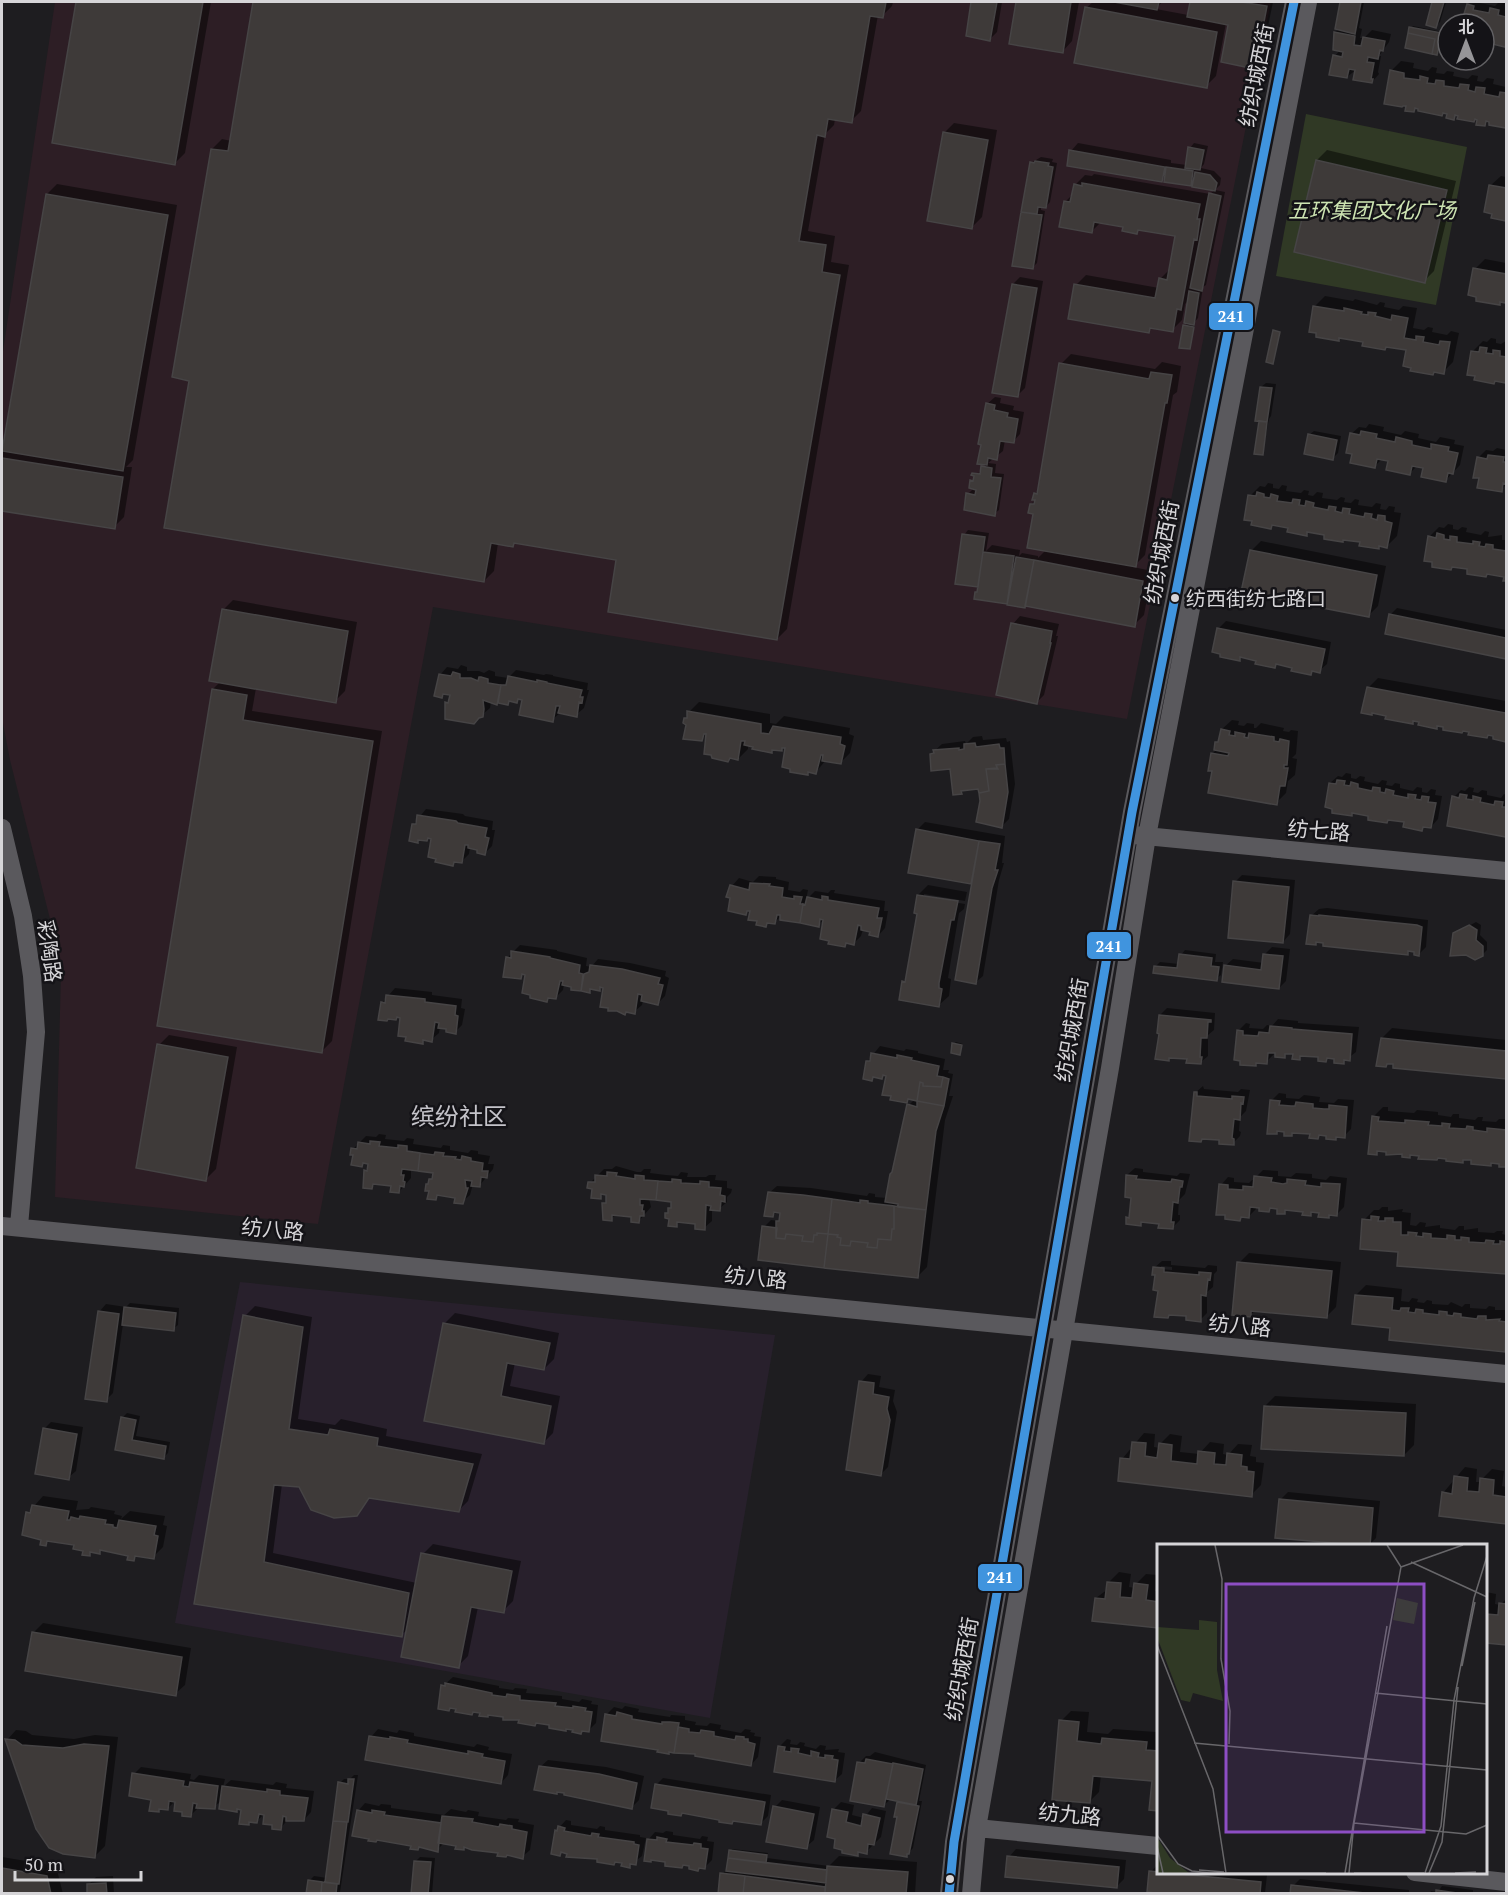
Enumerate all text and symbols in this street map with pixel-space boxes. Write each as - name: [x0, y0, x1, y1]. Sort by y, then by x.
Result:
- north arrow: [1436, 12, 1496, 72]
- text: 北: [1458, 16, 1474, 38]
- street label: 纺织城西街: [1232, 21, 1280, 129]
- park label: 五环集团文化广场: [1288, 196, 1458, 224]
- line badge: 241: [1208, 302, 1254, 331]
- text: 241: [1217, 305, 1245, 327]
- street label: 纺织城西街: [1137, 498, 1185, 606]
- place label: 纺西街纺七路口: [1186, 585, 1326, 612]
- marker: 纺西街纺七路口: [1169, 592, 1181, 604]
- street label: 纺七路: [1286, 813, 1352, 847]
- street label: 彩陶路: [32, 918, 68, 984]
- line badge: 241: [1086, 931, 1132, 960]
- text: 241: [1095, 935, 1123, 957]
- street label: 纺织城西街: [1048, 976, 1094, 1084]
- district label: 缤纷社区: [411, 1100, 507, 1132]
- street label: 纺八路: [240, 1212, 306, 1246]
- street label: 纺八路: [723, 1260, 789, 1294]
- street label: 纺八路: [1207, 1308, 1273, 1342]
- inset map: [1157, 1544, 1487, 1874]
- line badge: 241: [977, 1563, 1023, 1592]
- text: 241: [986, 1566, 1014, 1588]
- street label: 纺织城西街: [938, 1615, 984, 1723]
- street label: 纺九路: [1037, 1797, 1103, 1831]
- scale bar: [15, 1844, 141, 1882]
- text: 50 m: [24, 1852, 64, 1876]
- unlabelled marker: [944, 1873, 956, 1885]

